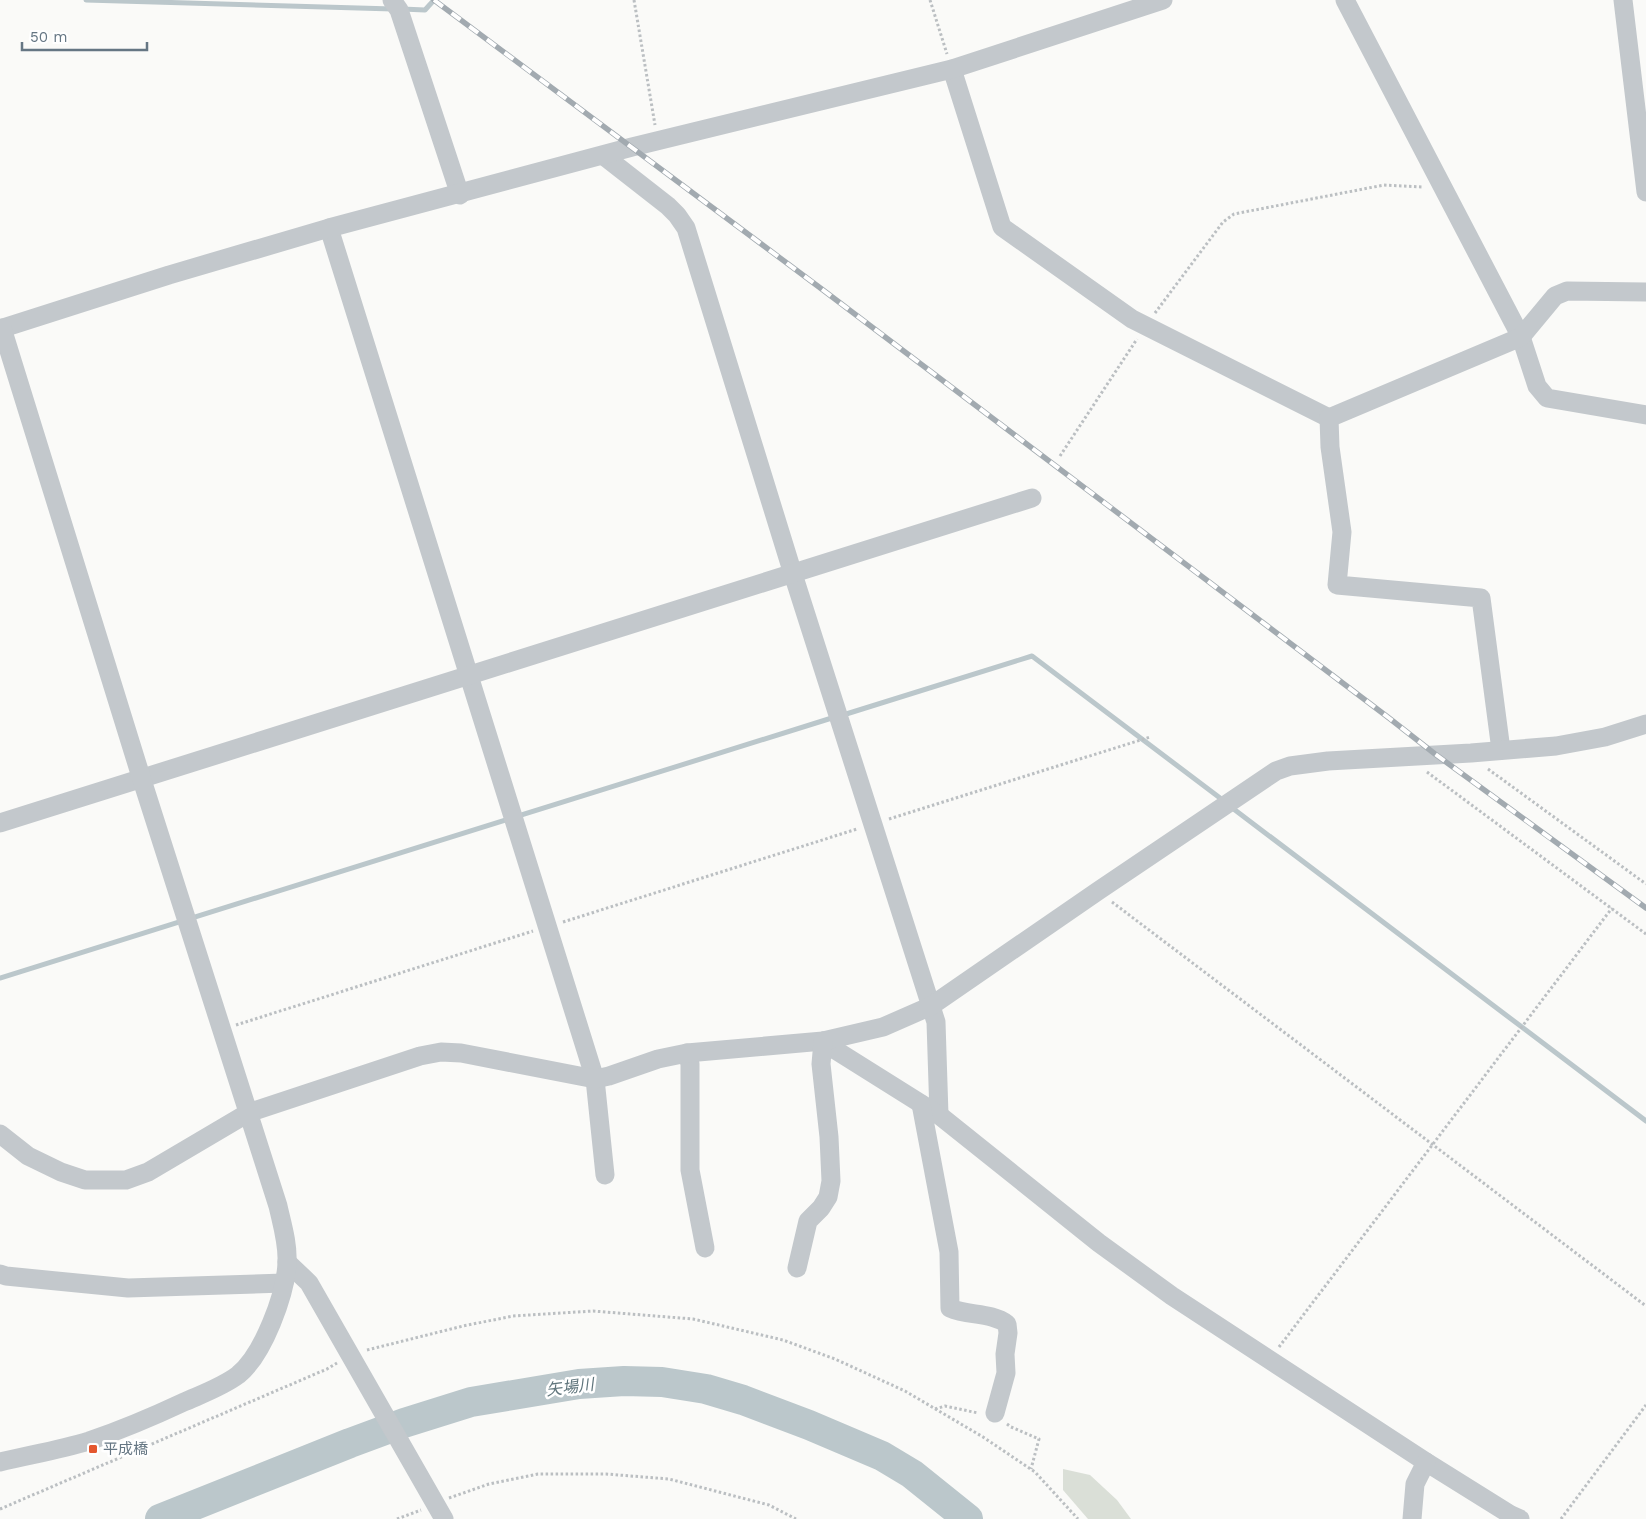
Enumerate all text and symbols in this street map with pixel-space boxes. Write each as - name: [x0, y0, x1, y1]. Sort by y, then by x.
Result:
- scale bar: [22, 20, 148, 52]
- text: 50 m: [30, 28, 67, 46]
- water label: 矢場川: [545, 1374, 597, 1399]
- place label: 平成橋: [103, 1440, 148, 1458]
- marker: 平成橋: [87, 1443, 99, 1455]

